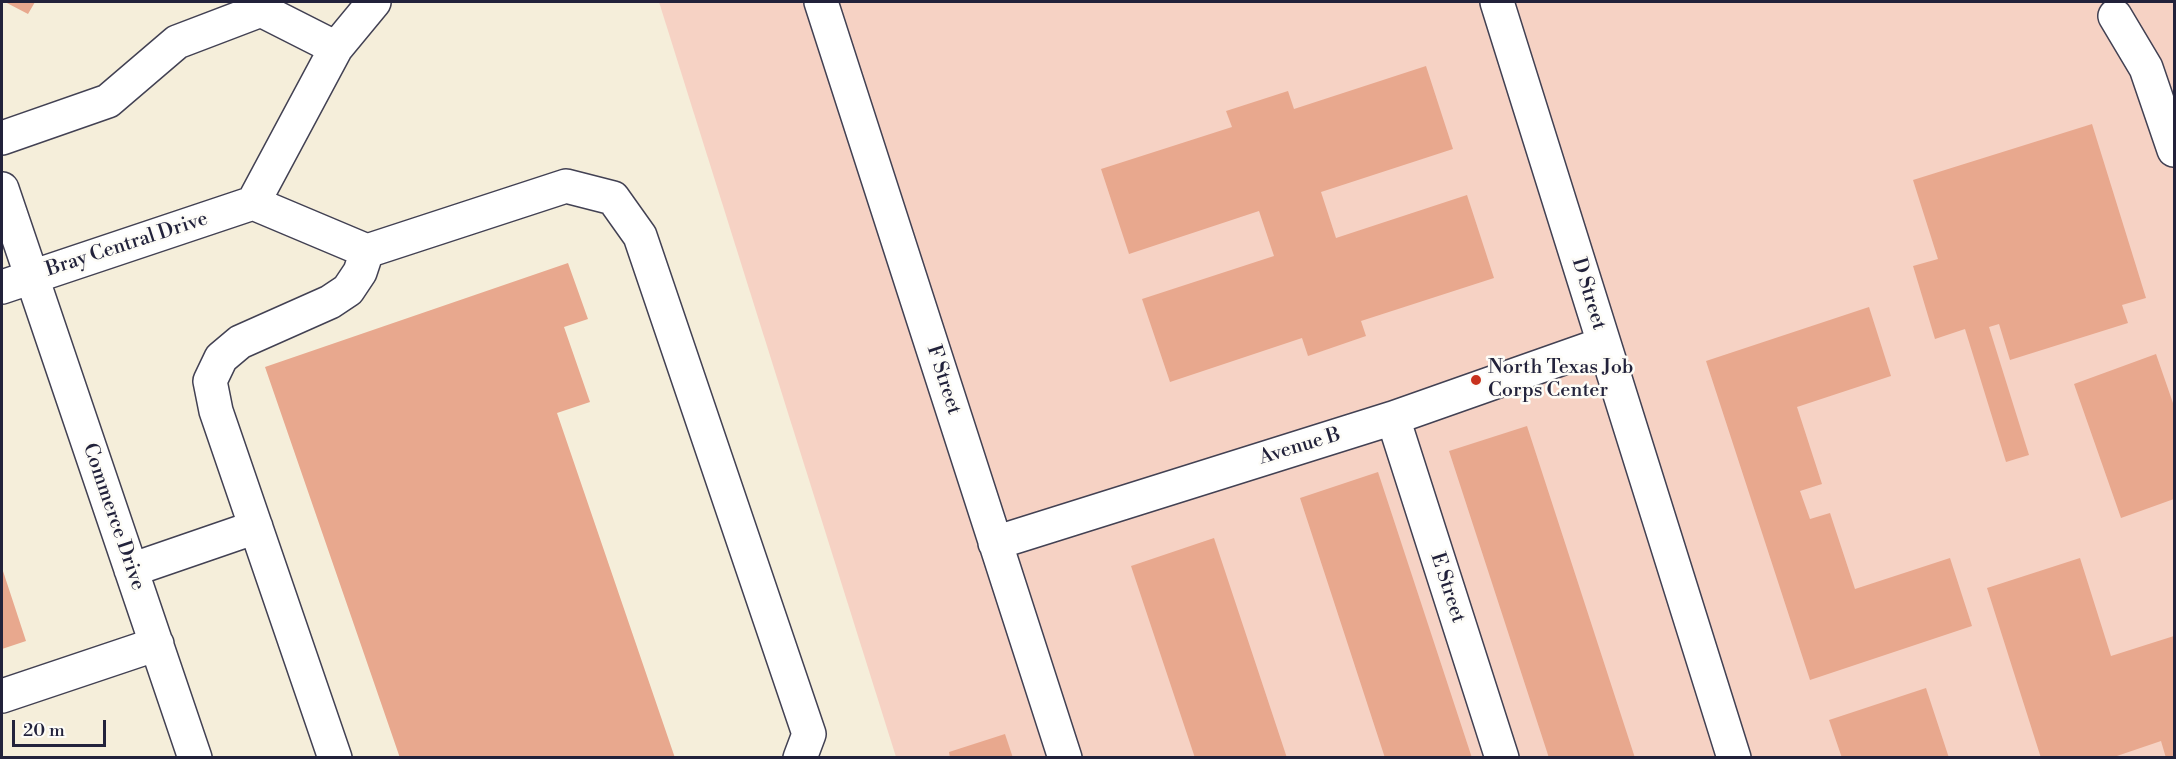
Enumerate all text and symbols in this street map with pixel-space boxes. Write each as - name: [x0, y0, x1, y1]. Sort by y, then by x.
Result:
- street label: Bray Central Drive: [43, 207, 211, 283]
- street label: D Street: [1566, 255, 1610, 333]
- street label: F Street: [921, 342, 965, 418]
- place label: North Texas Job Corps Center: [1488, 356, 1633, 403]
- marker: North Texas Job Corps Center: [1469, 373, 1483, 387]
- street label: Avenue B: [1256, 423, 1344, 471]
- street label: Commerce Drive: [77, 440, 149, 594]
- street label: E Street: [1424, 550, 1470, 626]
- scale bar: [15, 708, 110, 746]
- text: 20 m: [23, 719, 65, 742]

